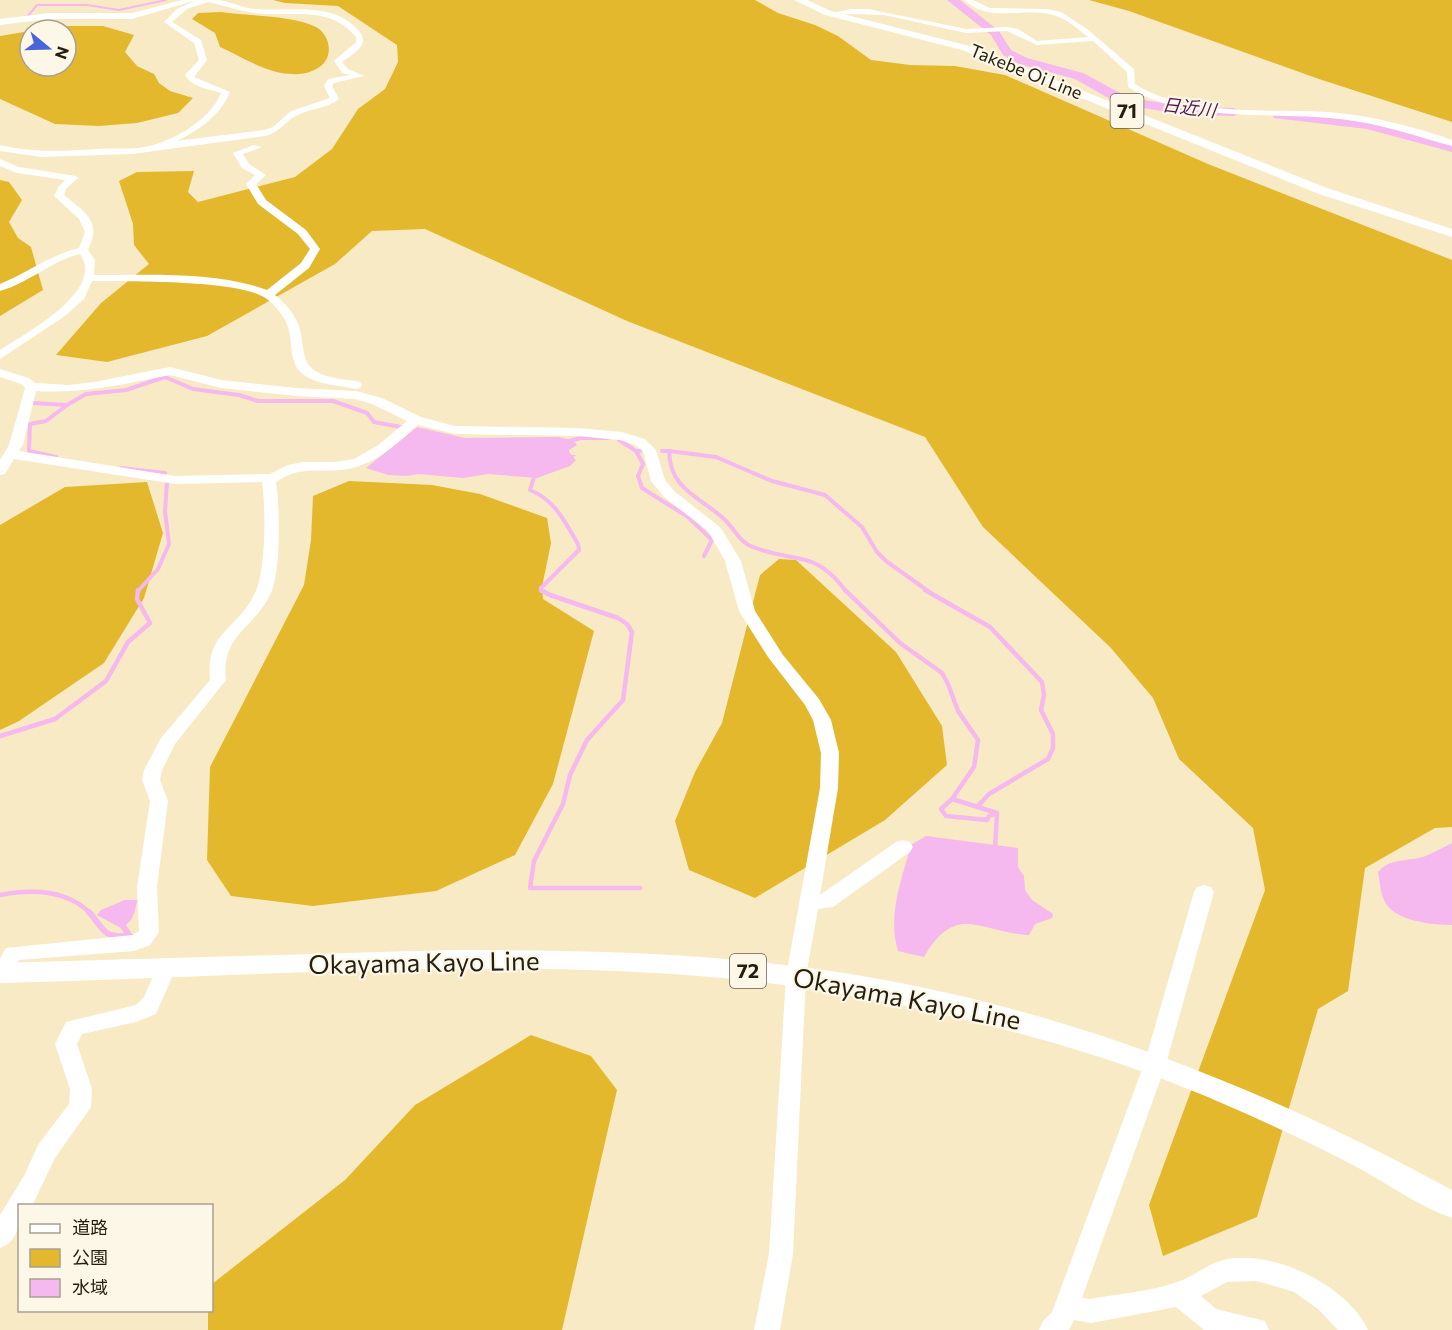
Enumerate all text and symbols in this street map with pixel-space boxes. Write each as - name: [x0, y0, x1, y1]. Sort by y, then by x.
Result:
- north arrow: [18, 18, 78, 78]
- street label: Takebe Oi Line: [967, 39, 1086, 104]
- text: N: [52, 44, 74, 62]
- water label: 日近川: [1161, 93, 1219, 121]
- road number: 71: [1110, 94, 1144, 128]
- street label: Okayama Kayo Line: [308, 944, 540, 979]
- road number: 72: [730, 954, 766, 988]
- street label: Okayama Kayo Line: [791, 960, 1024, 1035]
- legend: [18, 1204, 213, 1312]
- text: 道路: [72, 1216, 108, 1238]
- text: 公園: [72, 1246, 108, 1268]
- text: 水域: [72, 1276, 108, 1298]

